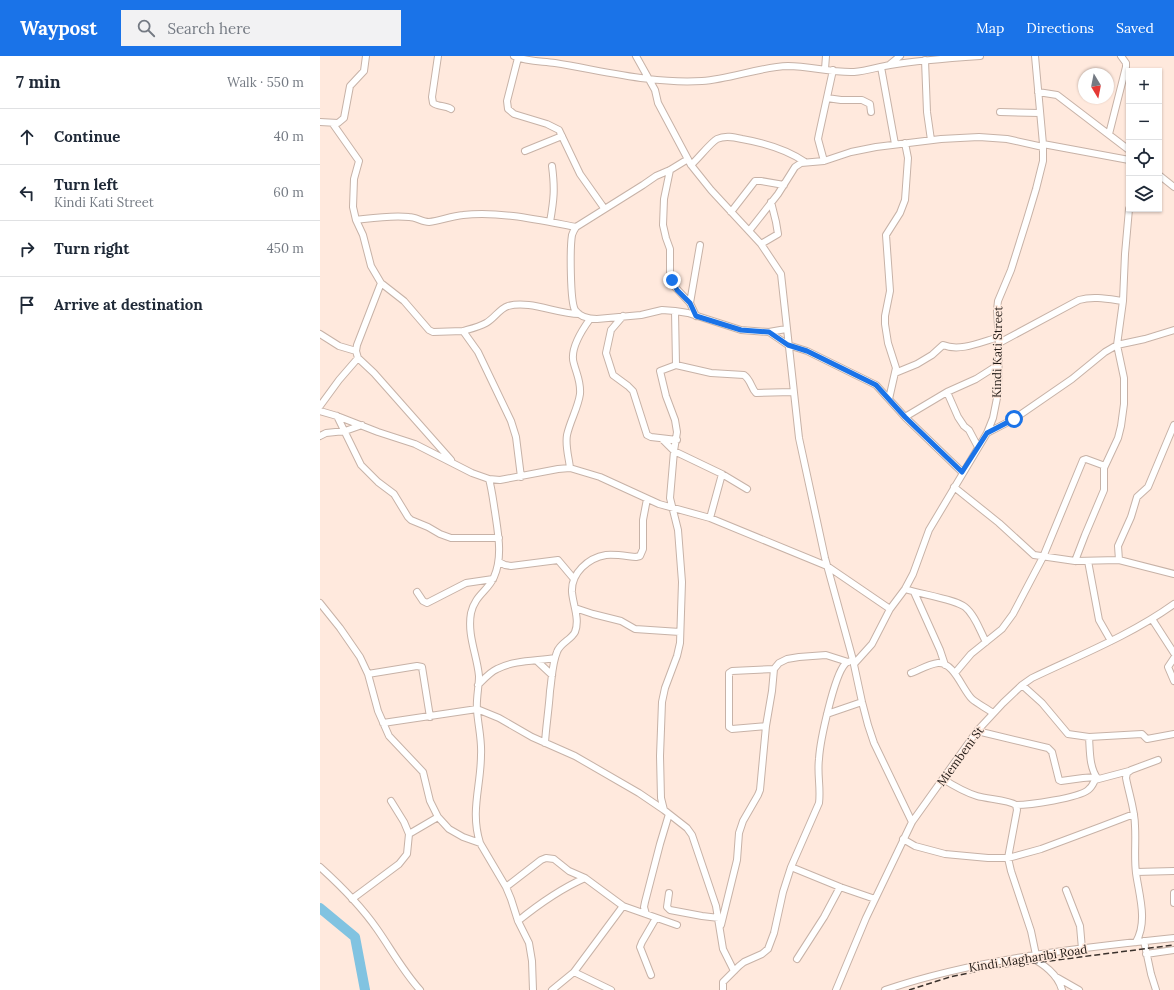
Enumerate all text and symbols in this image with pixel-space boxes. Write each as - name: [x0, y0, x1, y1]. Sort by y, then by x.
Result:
- search box: [121, 10, 401, 46]
- text: Waypost: [20, 16, 97, 40]
- icon: search: [135, 17, 157, 39]
- text: Search here: [167, 19, 251, 38]
- text: Map: [976, 19, 1004, 37]
- text: Directions: [1026, 19, 1094, 37]
- text: Saved: [1116, 19, 1154, 37]
- north arrow: [1078, 68, 1114, 104]
- map controls: [1126, 68, 1162, 212]
- button: +: [1126, 68, 1162, 104]
- text: 7 min: [16, 71, 61, 93]
- text: Walk · 550 m: [227, 74, 304, 91]
- button: −: [1126, 104, 1162, 140]
- icon: ahead: [16, 126, 38, 148]
- text: Continue: [54, 127, 120, 146]
- text: 40 m: [274, 128, 304, 145]
- button: locate: [1126, 140, 1162, 176]
- text: Turn left: [54, 175, 118, 194]
- button: layers: [1126, 176, 1162, 212]
- icon: left: [16, 182, 38, 204]
- text: 60 m: [273, 184, 304, 201]
- text: Kindi Kati Street: [54, 194, 154, 211]
- icon: right: [16, 238, 38, 260]
- text: Turn right: [54, 239, 130, 258]
- text: 450 m: [267, 240, 304, 257]
- route end: [663, 271, 681, 289]
- icon: arrive: [16, 294, 38, 316]
- text: Arrive at destination: [54, 295, 203, 314]
- street label: Kindi Kati Street: [989, 305, 1005, 398]
- route start: [1005, 410, 1023, 428]
- street label: Miembeni St: [933, 723, 987, 789]
- street label: Kindi Magharibi Road: [968, 941, 1088, 975]

